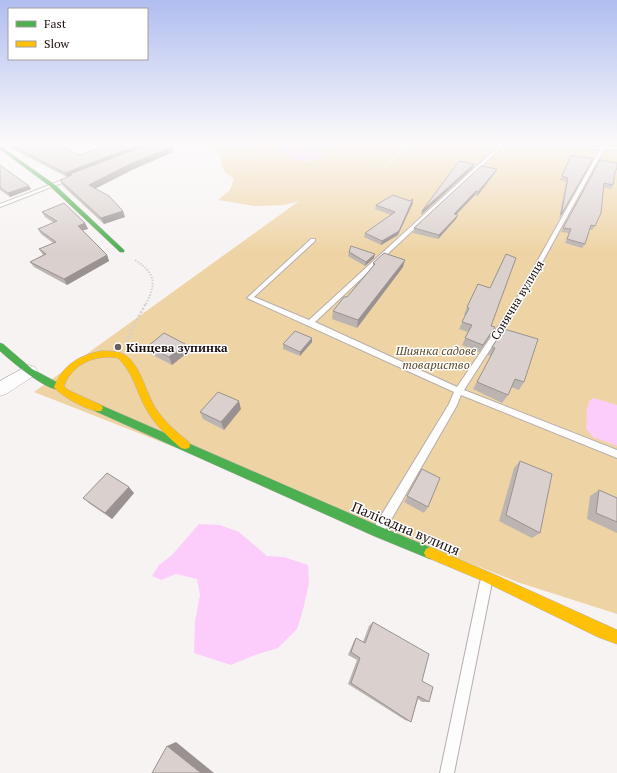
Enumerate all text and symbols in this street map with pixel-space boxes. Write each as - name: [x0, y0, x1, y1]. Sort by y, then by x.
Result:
- legend: [8, 8, 148, 60]
- text: Fast: [44, 16, 67, 31]
- text: Slow: [44, 36, 70, 51]
- street label: Сонячна вулиця: [487, 257, 547, 343]
- place label: Кінцева зупинка: [126, 340, 228, 355]
- marker: Кінцева зупинка: [113, 342, 123, 352]
- park label: Шиянка садове товариство: [395, 343, 477, 372]
- street label: Палісадна вулиця: [349, 497, 463, 559]

